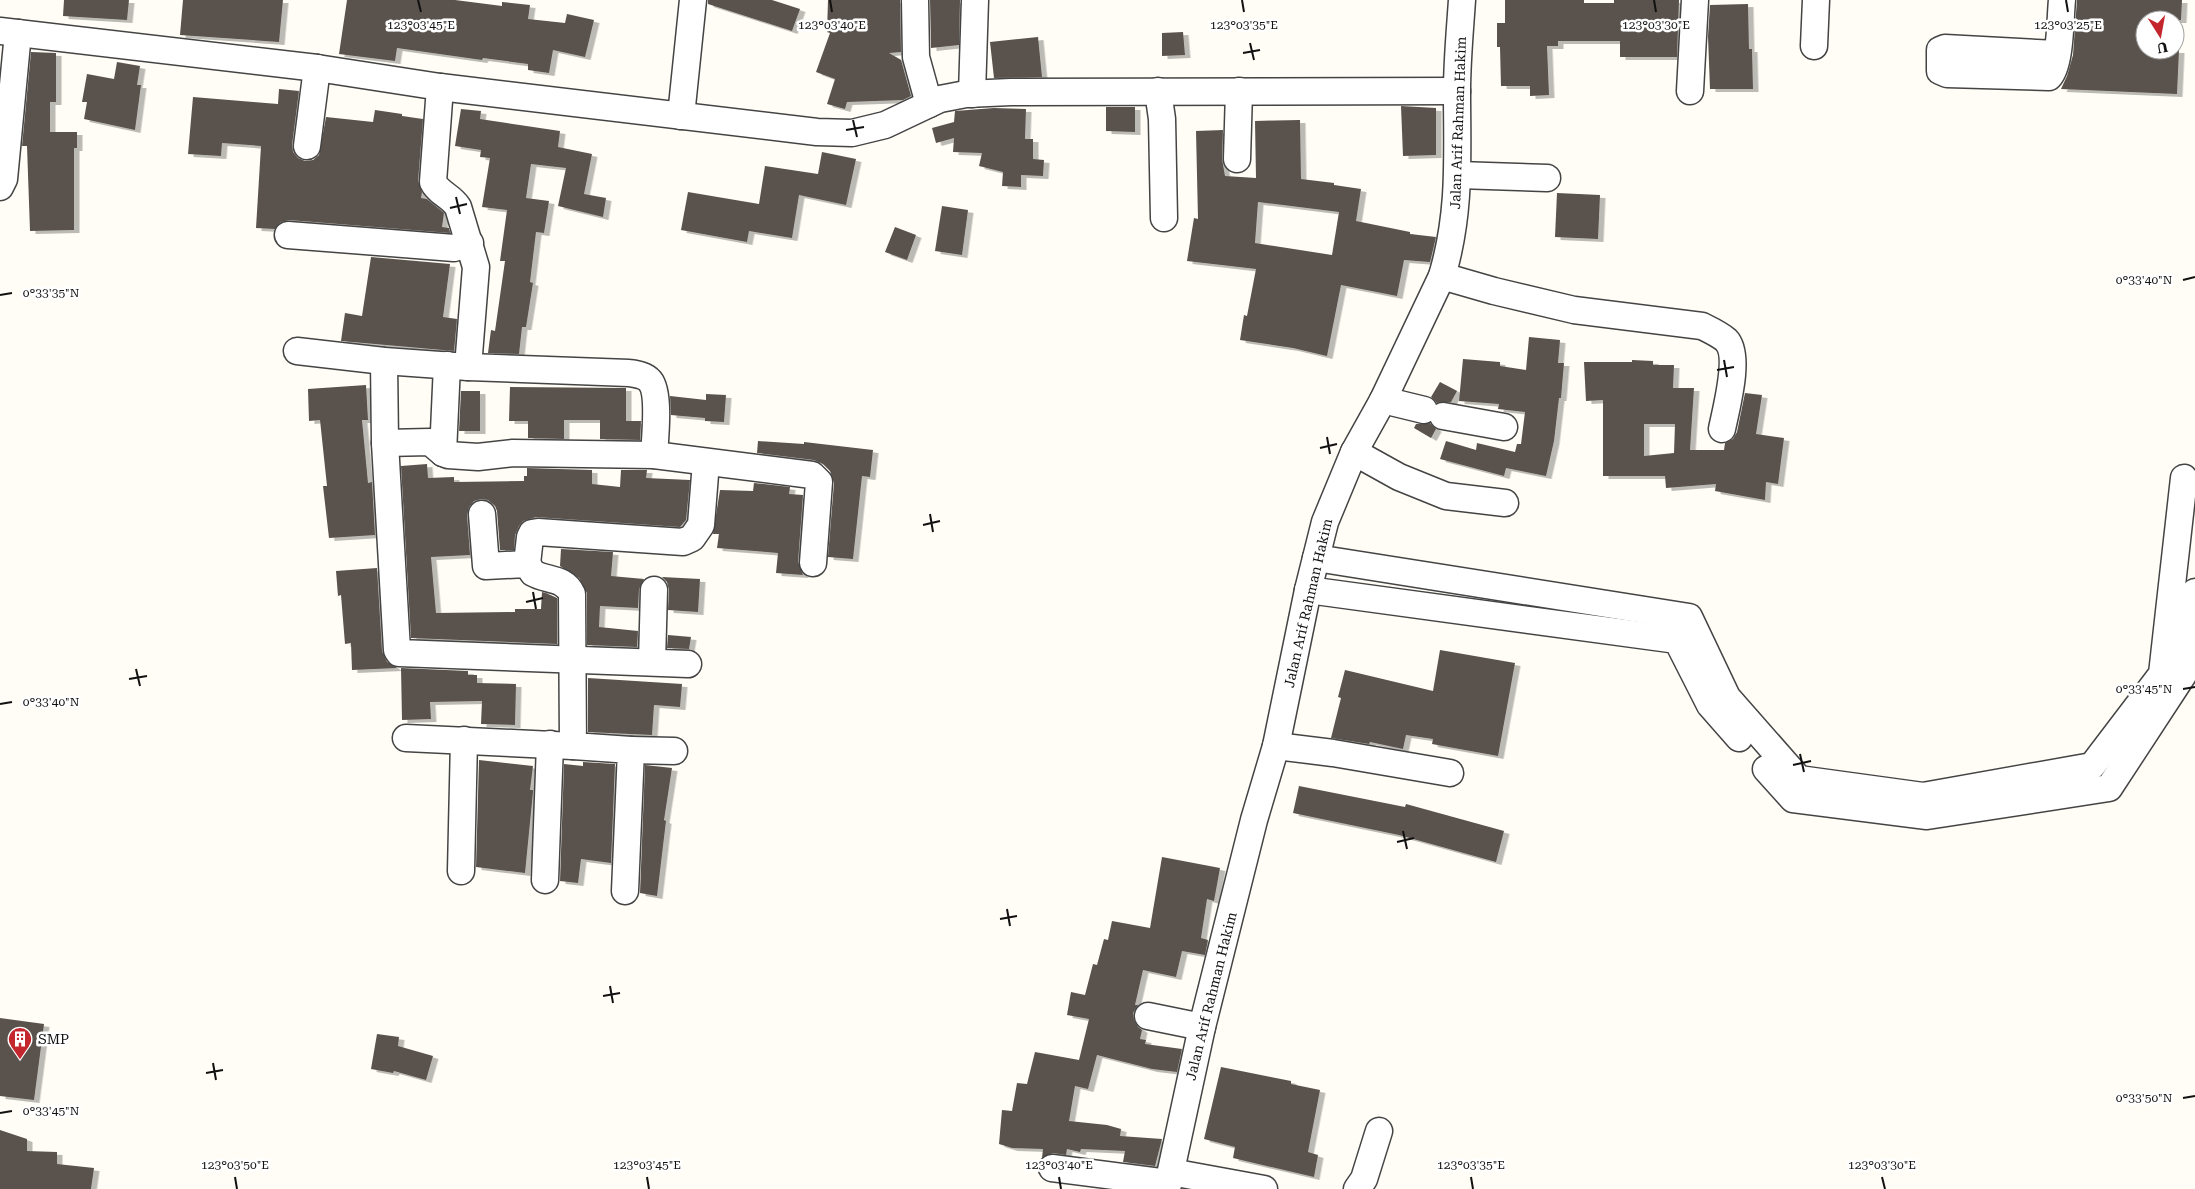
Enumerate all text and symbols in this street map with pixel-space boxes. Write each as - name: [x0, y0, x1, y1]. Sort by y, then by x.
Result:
- north arrow: [2135, 10, 2185, 60]
- text: 123°03'45"E: [387, 18, 455, 32]
- text: 123°03'40"E: [798, 18, 866, 32]
- text: 123°03'35"E: [1210, 18, 1278, 32]
- text: 123°03'30"E: [1622, 18, 1690, 32]
- text: 123°03'25"E: [2034, 18, 2102, 32]
- street label: Jalan Arif Rahman Hakim: [1447, 36, 1469, 210]
- text: U: [2155, 39, 2169, 57]
- text: 0°33'40"N: [2116, 273, 2173, 287]
- text: 0°33'35"N: [23, 286, 80, 300]
- street label: Jalan Arif Rahman Hakim: [1281, 517, 1335, 689]
- text: 0°33'45"N: [2116, 682, 2173, 696]
- text: 0°33'40"N: [23, 695, 80, 709]
- street label: Jalan Arif Rahman Hakim: [1182, 910, 1240, 1082]
- building icon: SMP: [7, 1026, 33, 1060]
- place label: SMP: [38, 1031, 69, 1047]
- text: 0°33'50"N: [2116, 1091, 2173, 1105]
- text: 0°33'45"N: [23, 1104, 80, 1118]
- text: 123°03'50"E: [201, 1158, 269, 1172]
- text: 123°03'45"E: [613, 1158, 681, 1172]
- text: 123°03'40"E: [1025, 1158, 1093, 1172]
- text: 123°03'35"E: [1437, 1158, 1505, 1172]
- text: 123°03'30"E: [1848, 1158, 1916, 1172]

